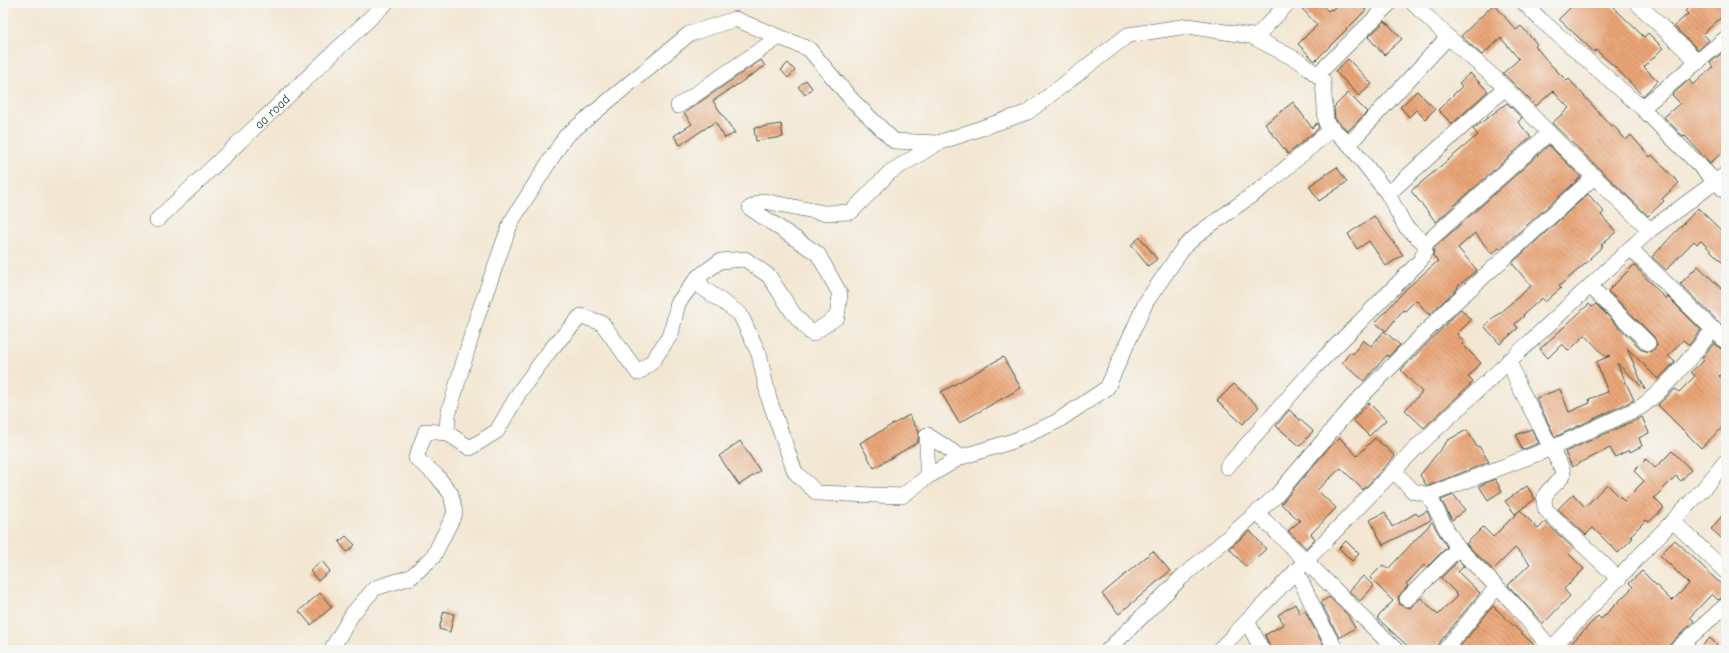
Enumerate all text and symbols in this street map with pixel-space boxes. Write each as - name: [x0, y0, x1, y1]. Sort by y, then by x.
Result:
- street label: aa road: [251, 91, 293, 132]

